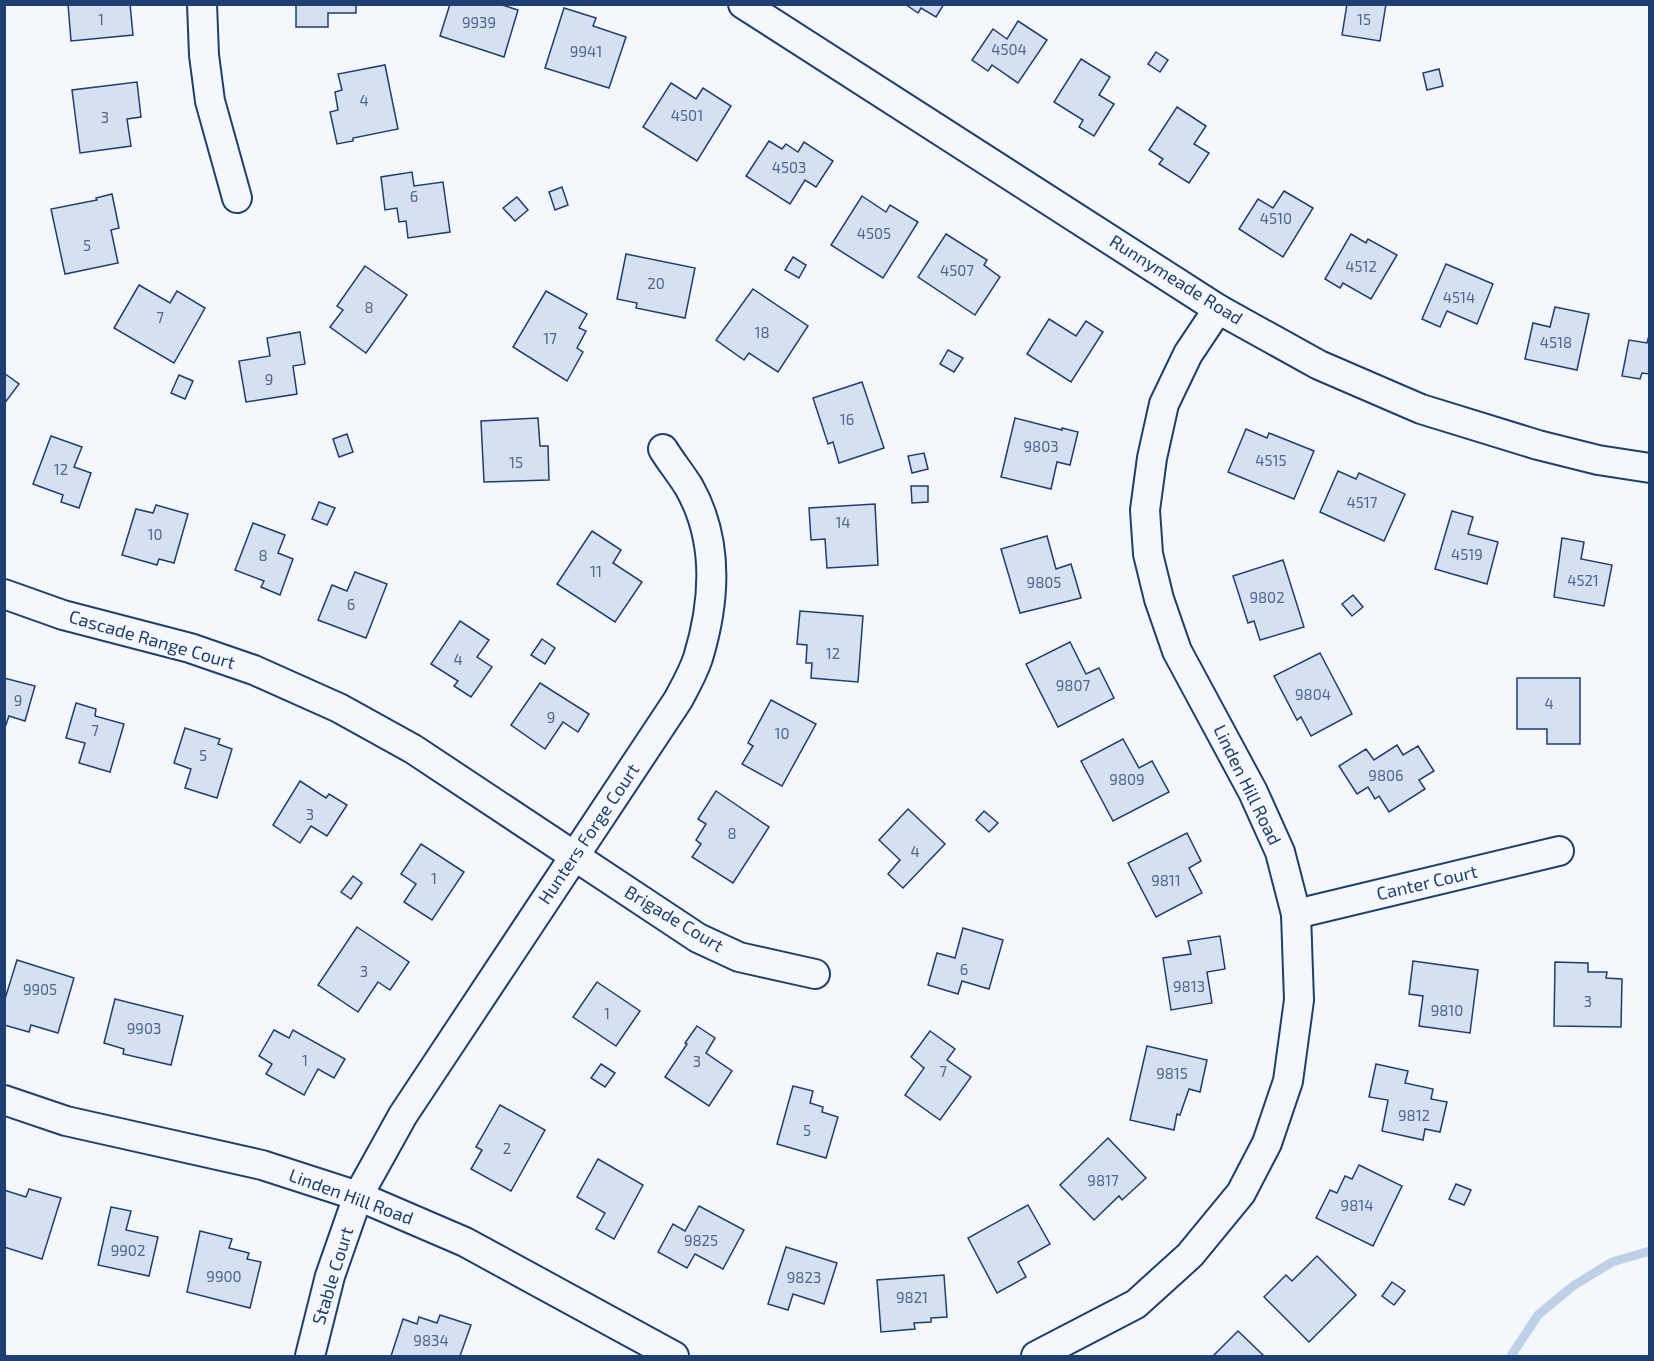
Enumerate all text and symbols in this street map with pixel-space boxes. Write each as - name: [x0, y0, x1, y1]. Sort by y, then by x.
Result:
- house number: 1: [98, 10, 104, 28]
- house number: 15: [1357, 10, 1371, 28]
- house number: 9939: [462, 13, 496, 31]
- house number: 4504: [991, 40, 1027, 58]
- house number: 9941: [570, 42, 602, 60]
- house number: 4: [359, 91, 369, 109]
- house number: 4501: [671, 106, 703, 124]
- house number: 3: [101, 108, 109, 126]
- house number: 4503: [772, 158, 806, 176]
- house number: 6: [410, 187, 418, 205]
- house number: 4510: [1260, 209, 1292, 227]
- house number: 4505: [857, 224, 891, 242]
- street label: Runnymeade Road: [1106, 229, 1247, 329]
- house number: 5: [83, 236, 91, 254]
- house number: 4512: [1345, 257, 1377, 275]
- house number: 4507: [940, 261, 974, 279]
- house number: 20: [647, 274, 665, 292]
- house number: 4514: [1443, 288, 1475, 306]
- house number: 8: [364, 298, 374, 316]
- house number: 7: [156, 308, 164, 326]
- house number: 18: [754, 323, 770, 341]
- house number: 17: [543, 329, 557, 347]
- house number: 4518: [1540, 333, 1572, 351]
- house number: 9: [265, 370, 273, 388]
- house number: 16: [840, 410, 854, 428]
- house number: 9803: [1023, 437, 1059, 455]
- house number: 4515: [1255, 451, 1287, 469]
- house number: 15: [509, 453, 523, 471]
- house number: 12: [54, 460, 68, 478]
- house number: 4517: [1347, 493, 1378, 511]
- house number: 14: [835, 513, 851, 531]
- house number: 10: [147, 525, 163, 543]
- house number: 4519: [1451, 545, 1483, 563]
- house number: 8: [258, 546, 268, 564]
- house number: 11: [590, 562, 602, 580]
- house number: 4521: [1567, 571, 1599, 589]
- house number: 9805: [1027, 573, 1061, 591]
- house number: 9802: [1249, 588, 1285, 606]
- house number: 6: [347, 595, 355, 613]
- street label: Cascade Range Court: [67, 605, 238, 673]
- house number: 12: [826, 644, 840, 662]
- house number: 4: [453, 650, 463, 668]
- house number: 9807: [1056, 676, 1091, 694]
- house number: 9804: [1295, 685, 1331, 703]
- house number: 9: [14, 691, 22, 709]
- house number: 4: [1544, 694, 1554, 712]
- house number: 9: [547, 708, 555, 726]
- house number: 7: [91, 721, 99, 739]
- street label: Linden Hill Road: [1209, 721, 1286, 848]
- house number: 10: [774, 724, 790, 742]
- house number: 5: [199, 746, 207, 764]
- street label: Hunters Forge Court: [533, 759, 643, 908]
- house number: 9806: [1368, 766, 1404, 784]
- house number: 9809: [1109, 770, 1145, 788]
- house number: 3: [306, 805, 314, 823]
- house number: 8: [727, 824, 737, 842]
- house number: 4: [910, 842, 920, 860]
- street label: Canter Court: [1374, 860, 1479, 904]
- house number: 1: [431, 869, 437, 887]
- house number: 9811: [1151, 871, 1181, 889]
- street label: Brigade Court: [621, 880, 728, 956]
- house number: 6: [960, 960, 968, 978]
- house number: 3: [360, 962, 368, 980]
- house number: 9813: [1173, 977, 1205, 995]
- house number: 9905: [23, 980, 57, 998]
- house number: 3: [1584, 992, 1592, 1010]
- house number: 9810: [1431, 1001, 1463, 1019]
- house number: 1: [604, 1004, 610, 1022]
- house number: 9903: [127, 1019, 161, 1037]
- house number: 1: [302, 1051, 308, 1069]
- house number: 3: [693, 1052, 701, 1070]
- house number: 7: [939, 1062, 947, 1080]
- house number: 9815: [1156, 1064, 1188, 1082]
- house number: 9812: [1398, 1106, 1430, 1124]
- house number: 5: [803, 1121, 811, 1139]
- house number: 2: [503, 1139, 511, 1157]
- street label: Linden Hill Road: [286, 1163, 417, 1229]
- house number: 9817: [1087, 1171, 1119, 1189]
- house number: 9814: [1341, 1196, 1373, 1214]
- street label: Stable Court: [307, 1224, 357, 1327]
- house number: 9825: [684, 1231, 718, 1249]
- house number: 9902: [111, 1241, 145, 1259]
- house number: 9900: [206, 1267, 242, 1285]
- house number: 9823: [787, 1268, 821, 1286]
- house number: 9821: [896, 1288, 928, 1306]
- house number: 9834: [413, 1331, 449, 1349]

